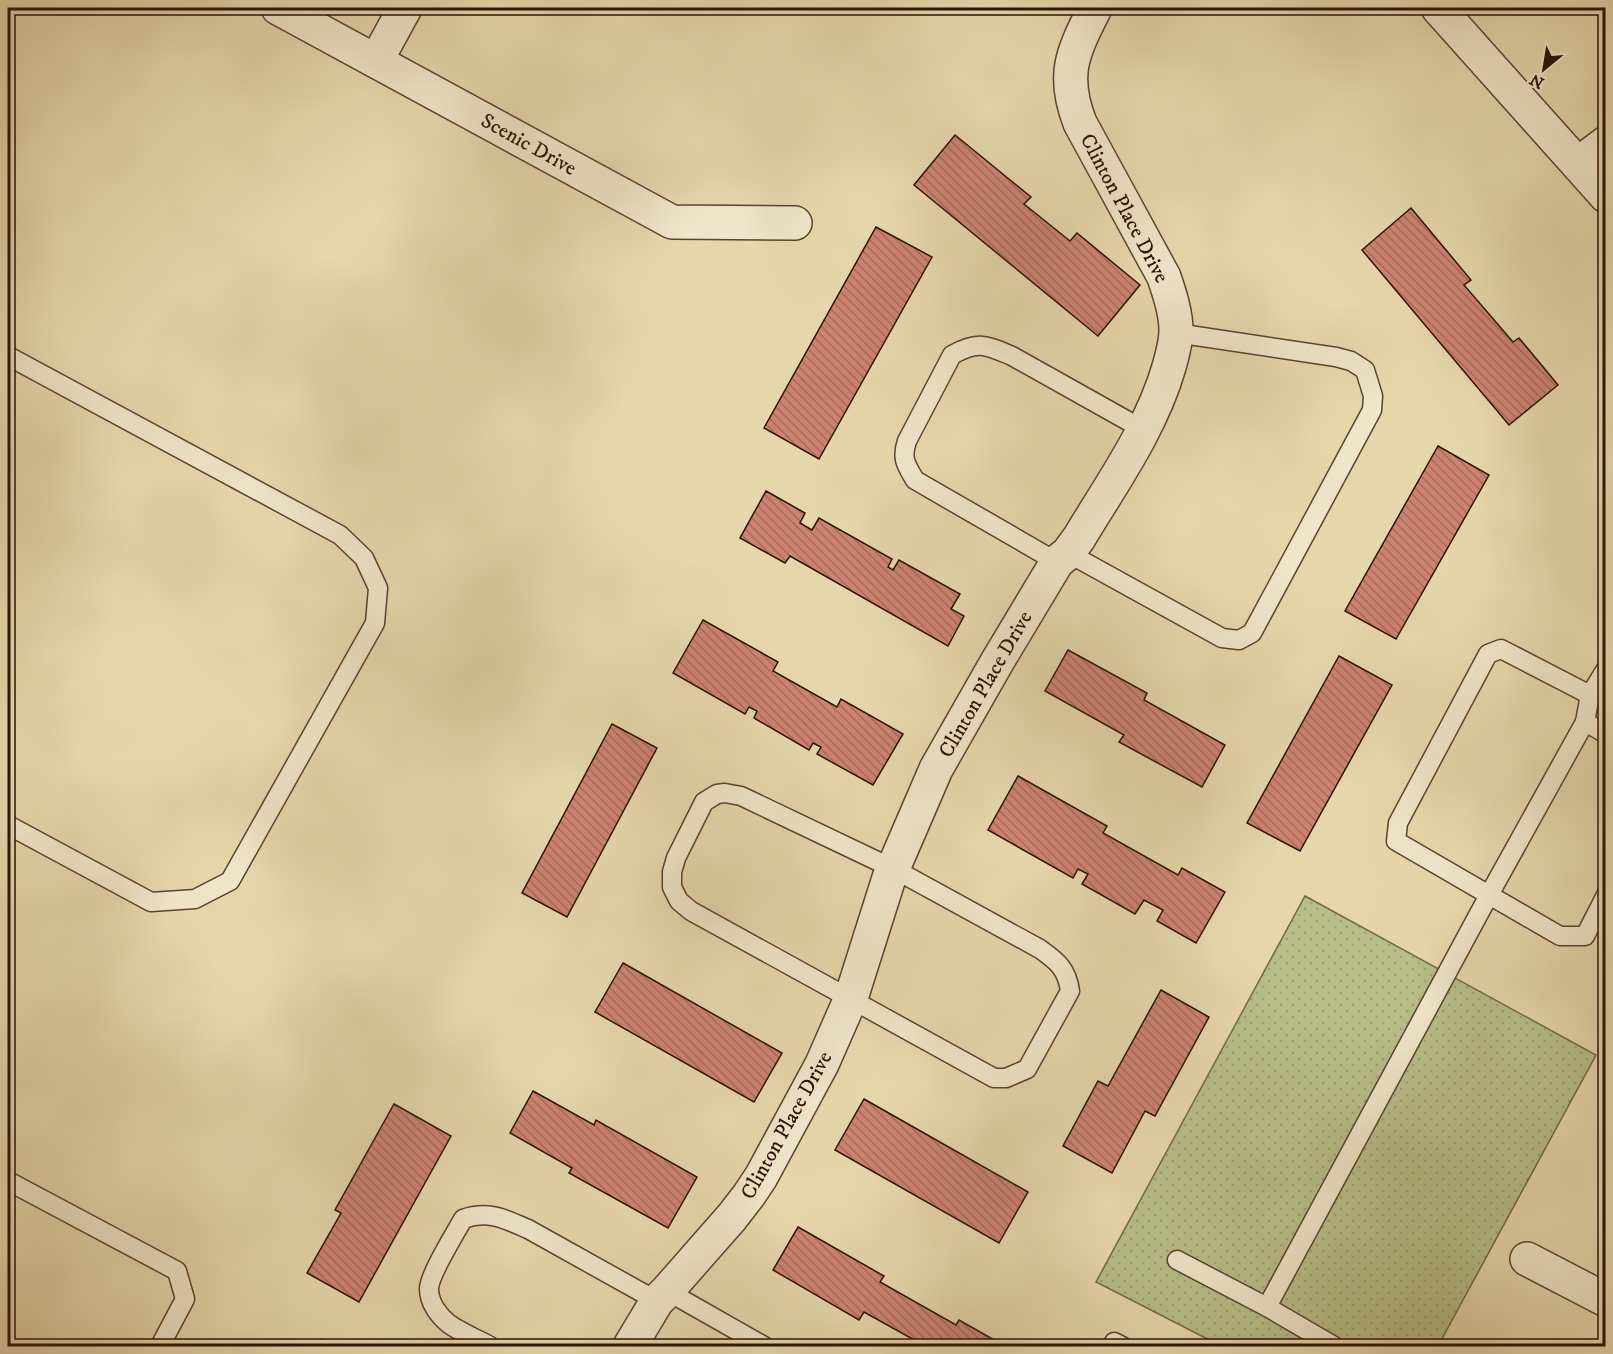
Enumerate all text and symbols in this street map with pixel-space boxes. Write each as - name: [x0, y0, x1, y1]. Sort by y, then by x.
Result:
- north arrow: [1514, 39, 1574, 99]
- text: N: [1526, 69, 1548, 93]
- street label: Scenic Drive: [476, 108, 581, 182]
- street label: Clinton Place Drive: [1074, 129, 1175, 288]
- street label: Clinton Place Drive: [933, 606, 1039, 763]
- street label: Clinton Place Drive: [735, 1047, 838, 1204]

